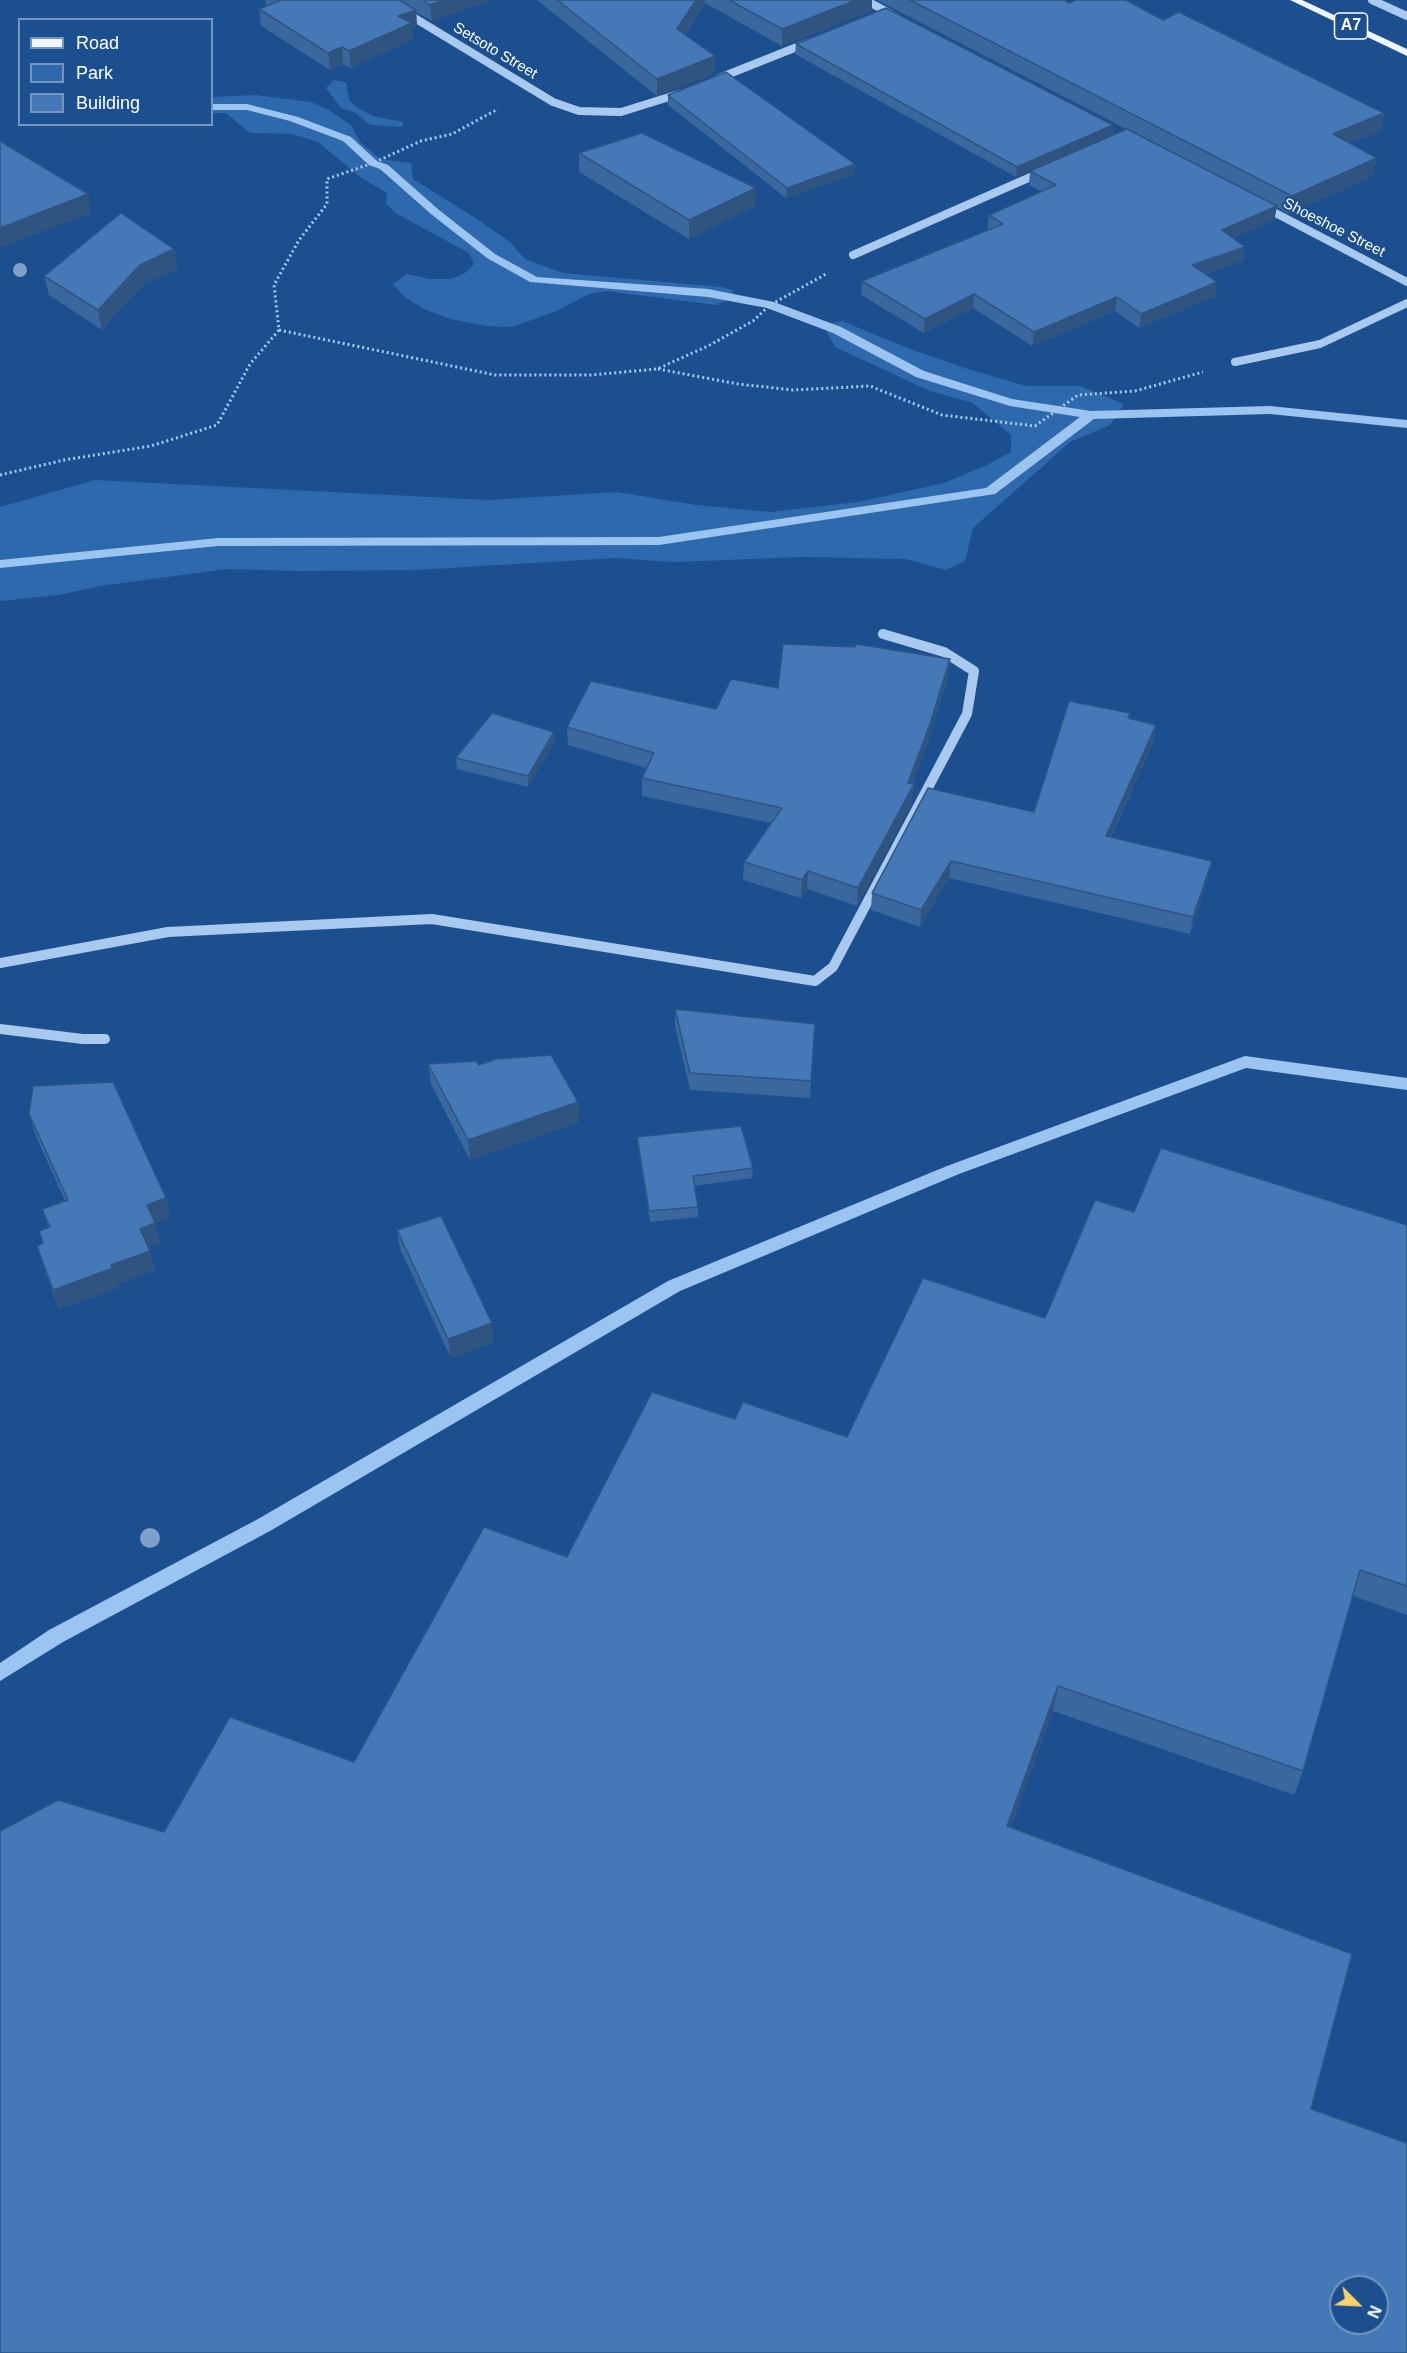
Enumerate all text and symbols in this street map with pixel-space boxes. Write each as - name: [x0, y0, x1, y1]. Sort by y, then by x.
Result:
- road number: A7: [1334, 13, 1368, 39]
- legend: [18, 18, 213, 126]
- street label: Setsoto Street: [450, 19, 540, 83]
- text: Road: [76, 33, 119, 53]
- text: Park: [76, 63, 113, 83]
- text: Building: [76, 93, 140, 113]
- street label: Shoeshoe Street: [1280, 195, 1388, 261]
- north arrow: [1329, 2275, 1389, 2335]
- text: N: [1364, 2303, 1384, 2320]

